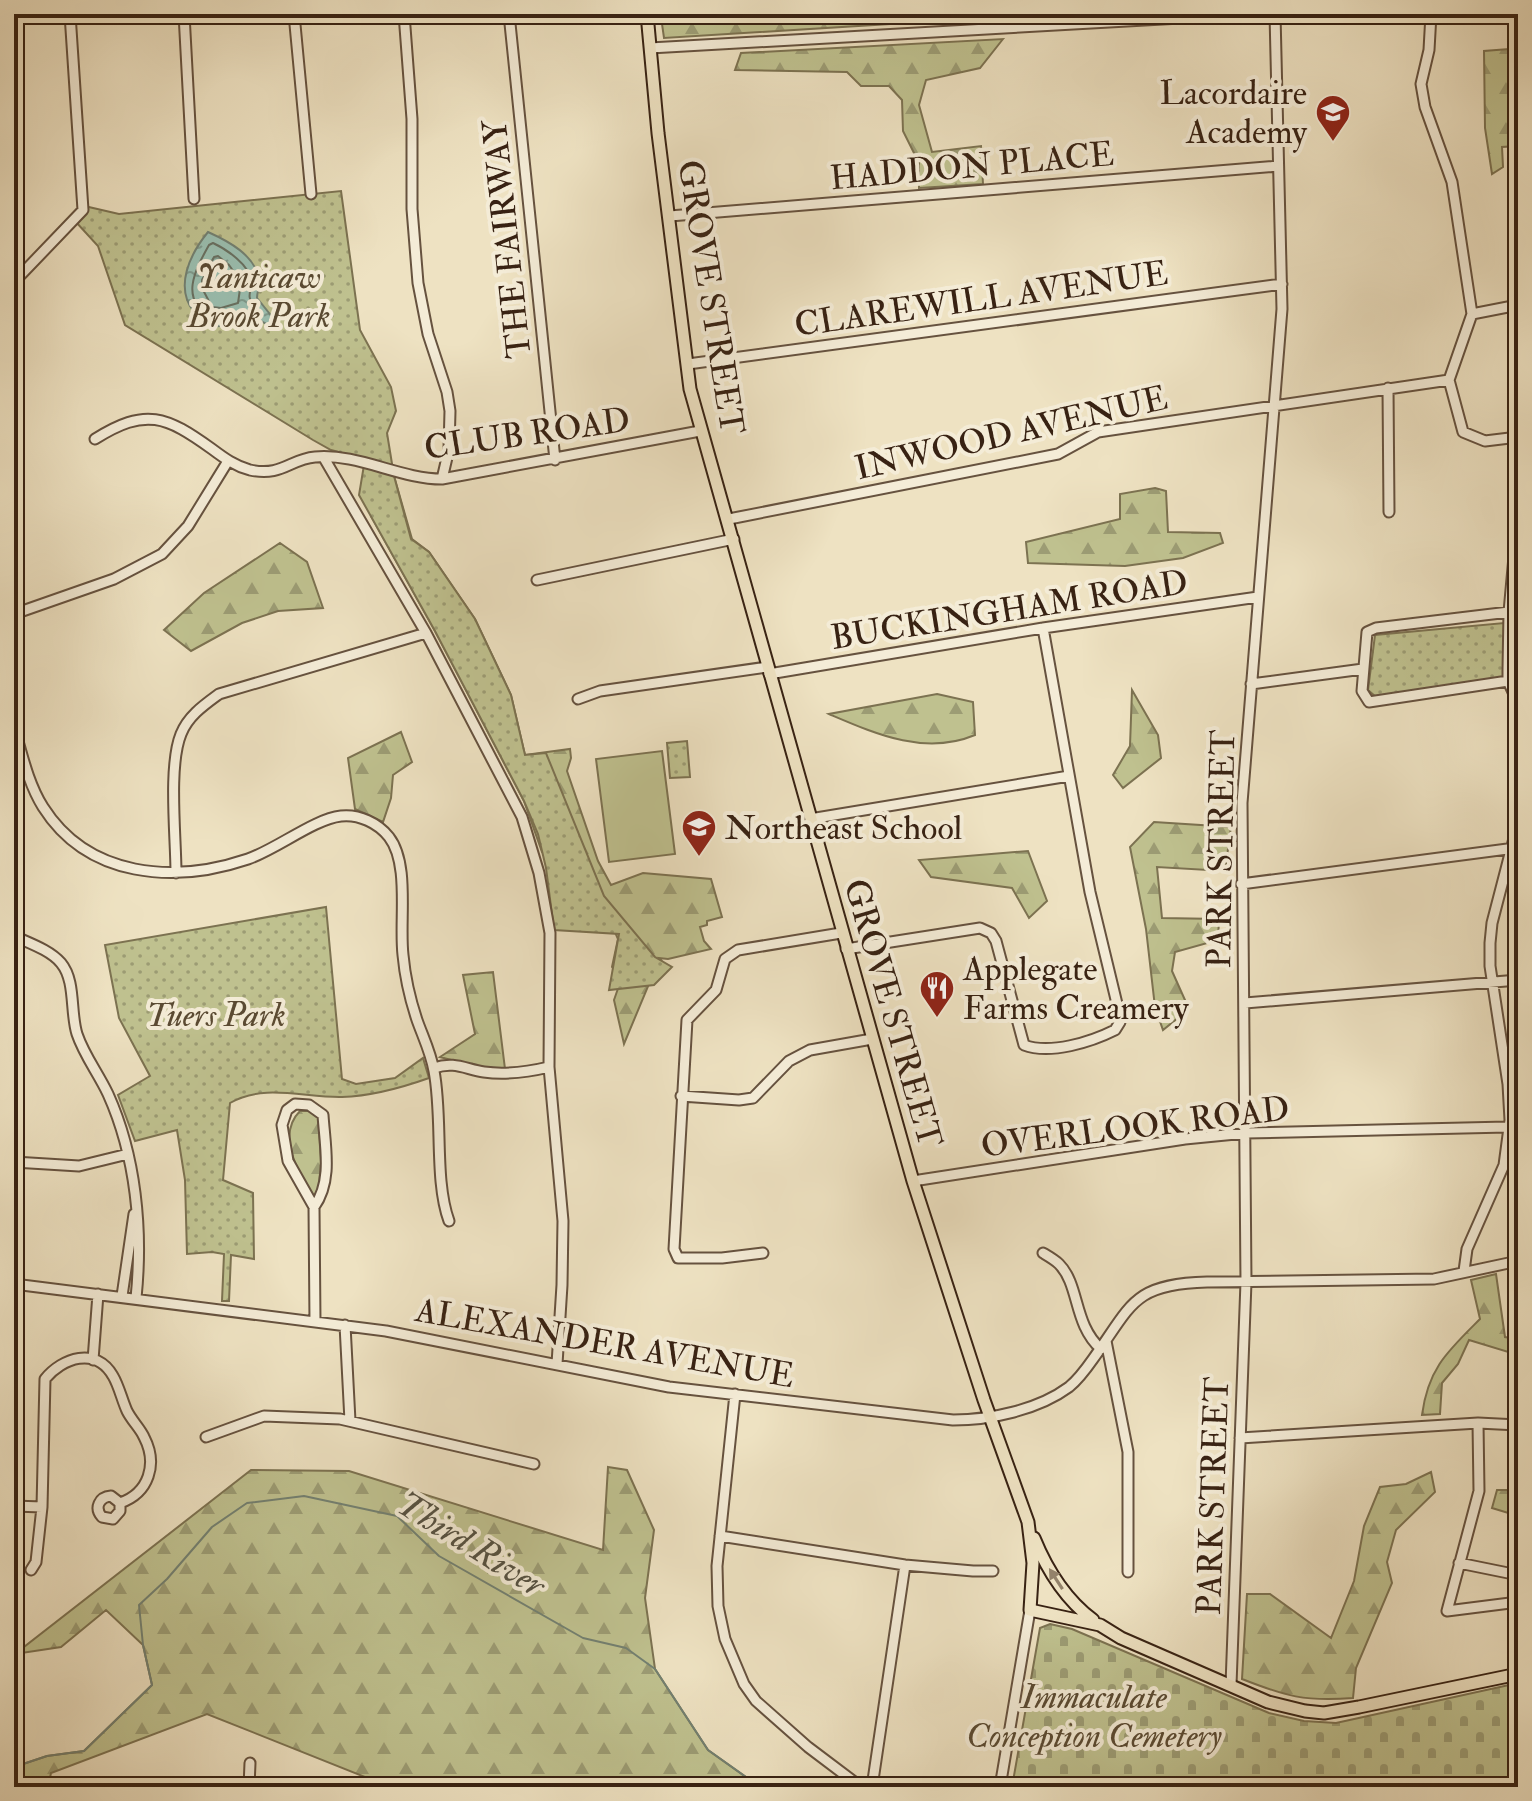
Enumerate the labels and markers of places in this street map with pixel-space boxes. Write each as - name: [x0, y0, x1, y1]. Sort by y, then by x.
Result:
- place label: Lacordaire Academy: [1159, 72, 1308, 154]
- school or university icon: Lacordaire Academy: [1314, 93, 1352, 143]
- place label: Northeast School: [725, 807, 963, 850]
- school or university icon: Northeast School: [680, 808, 718, 858]
- place label: Applegate Farms Creamery: [962, 948, 1190, 1030]
- restaurant icon: Applegate Farms Creamery: [918, 969, 956, 1019]

